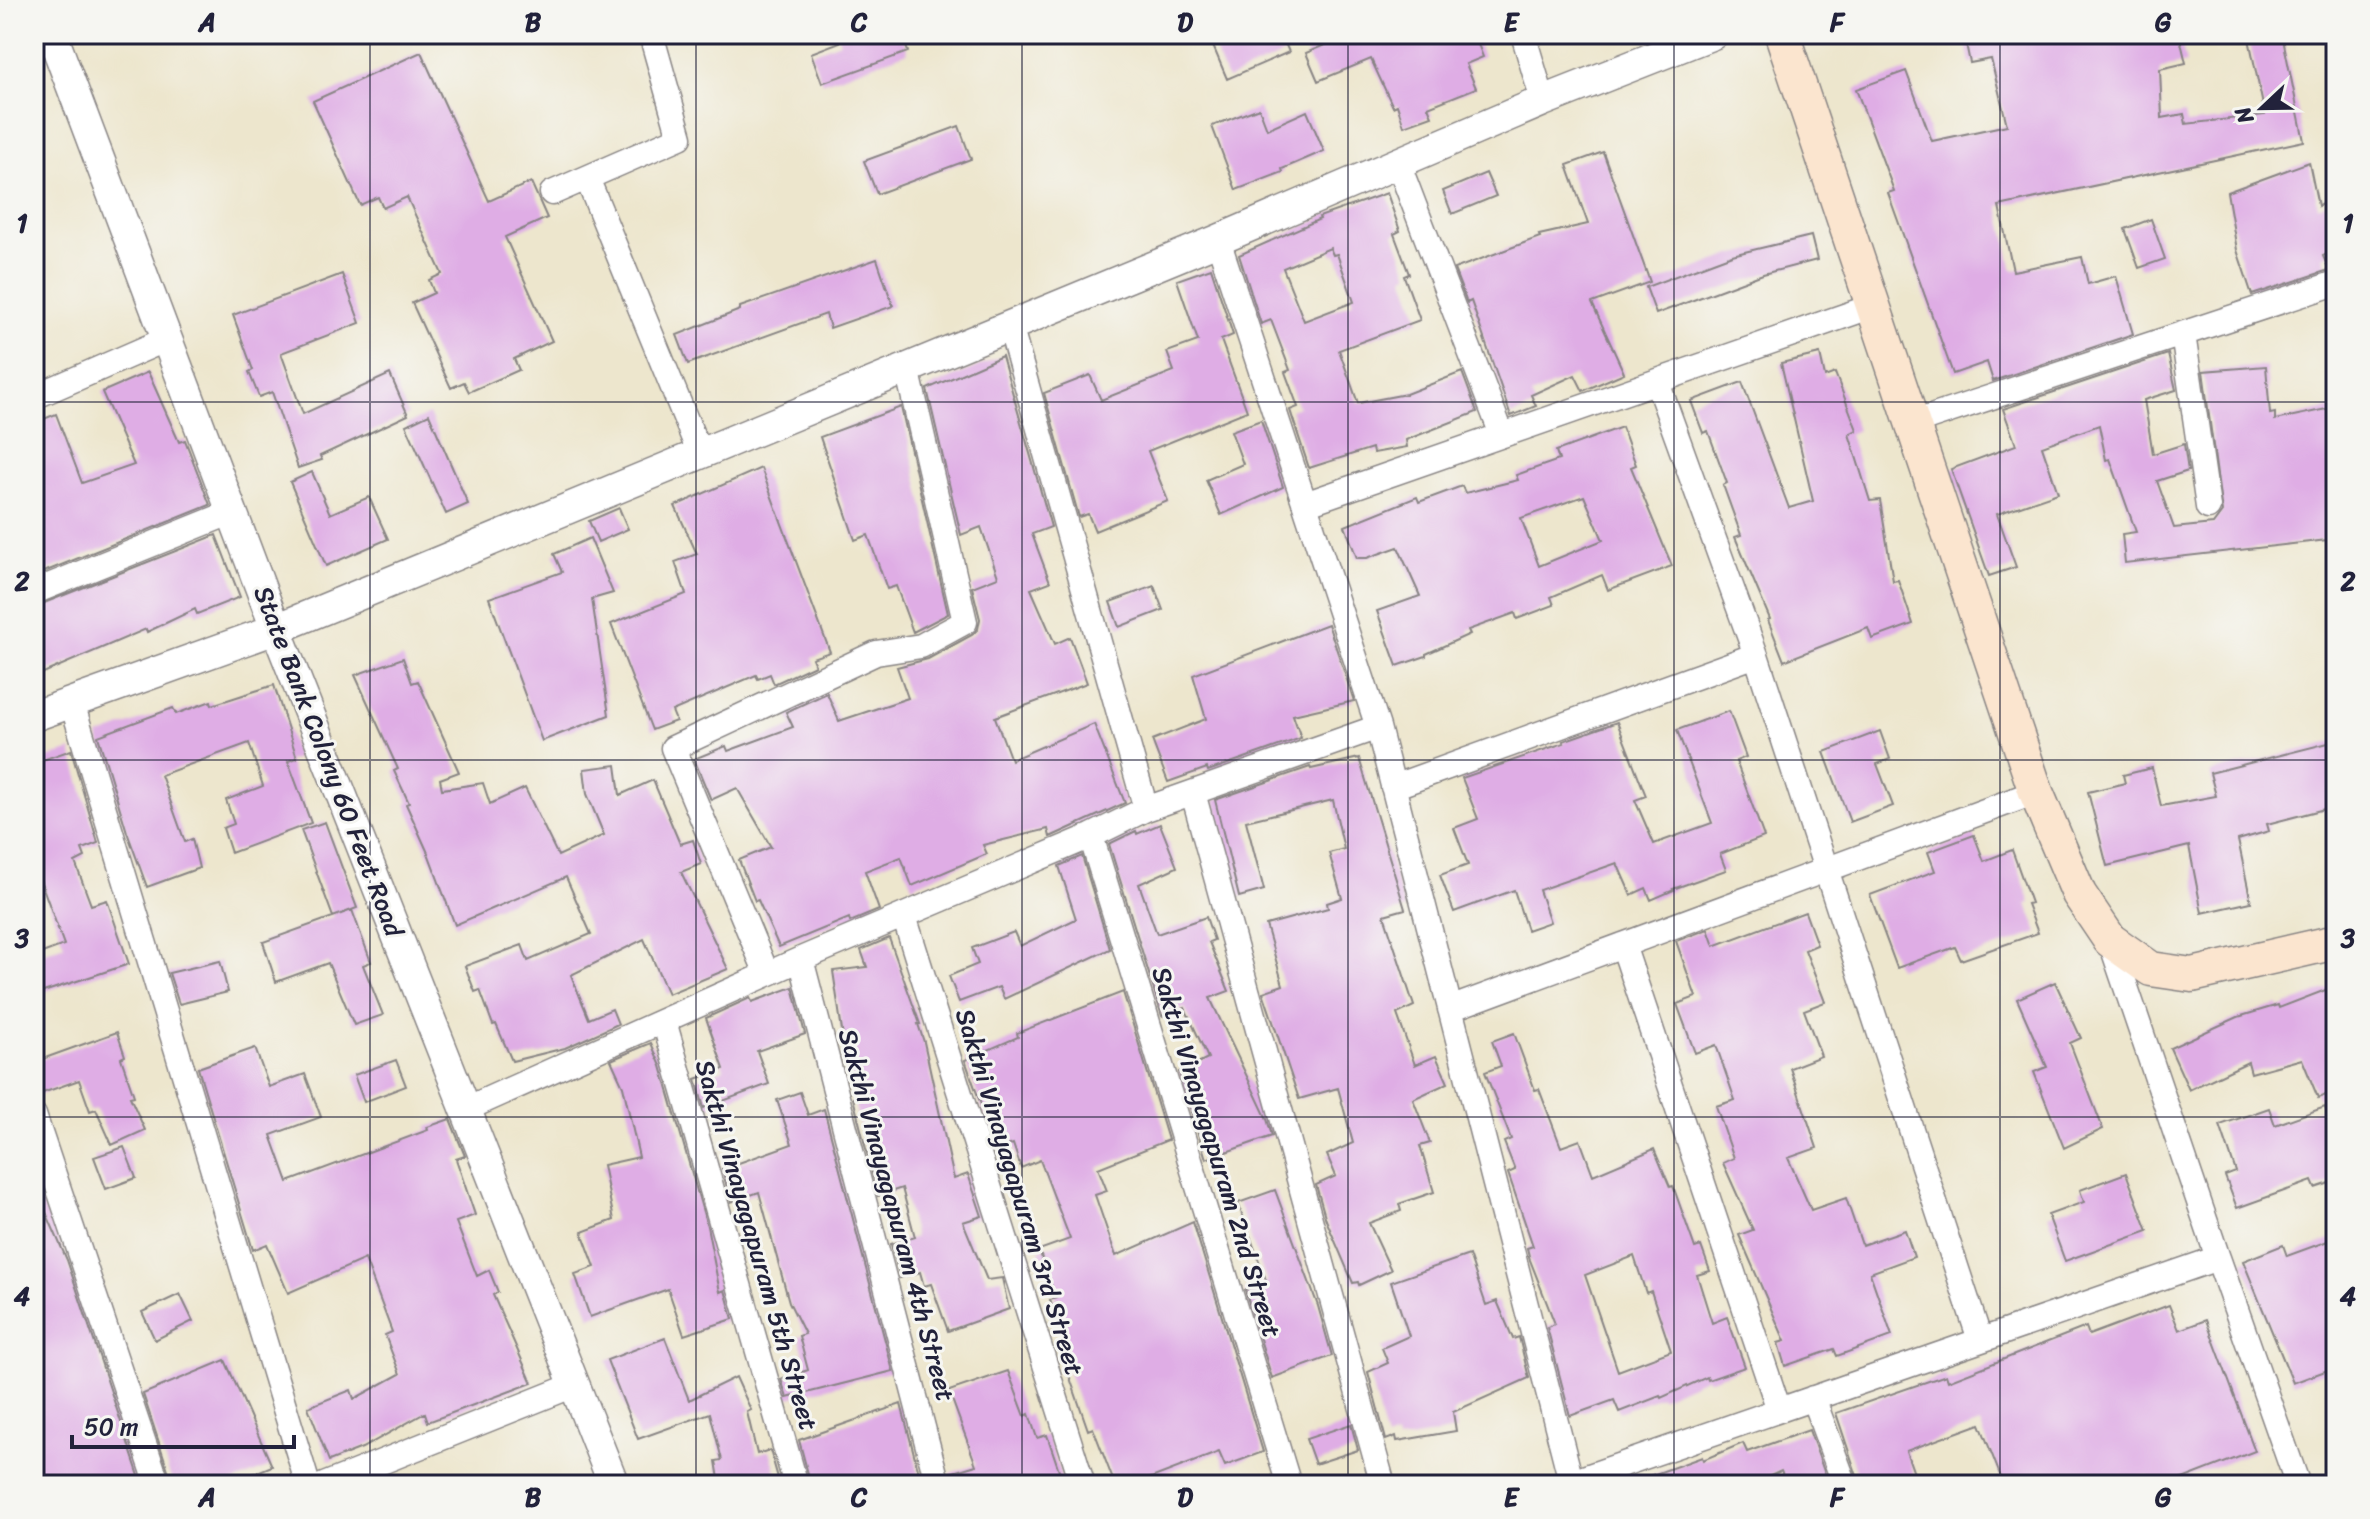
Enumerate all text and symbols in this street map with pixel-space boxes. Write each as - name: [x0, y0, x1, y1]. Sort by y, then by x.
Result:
- text: A: [197, 0, 216, 45]
- text: B: [525, 0, 542, 45]
- text: C: [850, 0, 868, 45]
- text: D: [1177, 0, 1193, 45]
- text: E: [1504, 0, 1521, 45]
- text: F: [1829, 0, 1846, 45]
- text: G: [2155, 0, 2172, 45]
- north arrow: [2222, 68, 2302, 148]
- text: N: [2223, 100, 2265, 131]
- text: 1: [16, 200, 28, 246]
- text: 1: [2342, 200, 2354, 246]
- text: 2: [13, 558, 30, 604]
- text: 2: [2339, 558, 2356, 604]
- street label: State Bank Colony 60 Feet Road: [241, 579, 418, 945]
- text: 3: [14, 915, 30, 961]
- text: 3: [2340, 915, 2356, 961]
- street label: Sakthi Vinayagapuram 2nd Street: [1139, 961, 1295, 1343]
- street label: Sakthi Vinayagapuram 3rd Street: [942, 1003, 1098, 1381]
- street label: Sakthi Vinayagapuram 4th Street: [825, 1023, 969, 1407]
- street label: Sakthi Vinayagapuram 5th Street: [682, 1054, 832, 1436]
- text: 4: [14, 1273, 30, 1319]
- text: 4: [2340, 1273, 2356, 1319]
- scale bar: [72, 1399, 294, 1449]
- text: 50 m: [84, 1406, 139, 1448]
- text: A: [197, 1474, 216, 1519]
- text: B: [525, 1474, 542, 1519]
- text: C: [850, 1474, 868, 1519]
- text: D: [1177, 1474, 1193, 1519]
- text: E: [1504, 1474, 1521, 1519]
- text: F: [1829, 1474, 1846, 1519]
- text: G: [2155, 1474, 2172, 1519]

